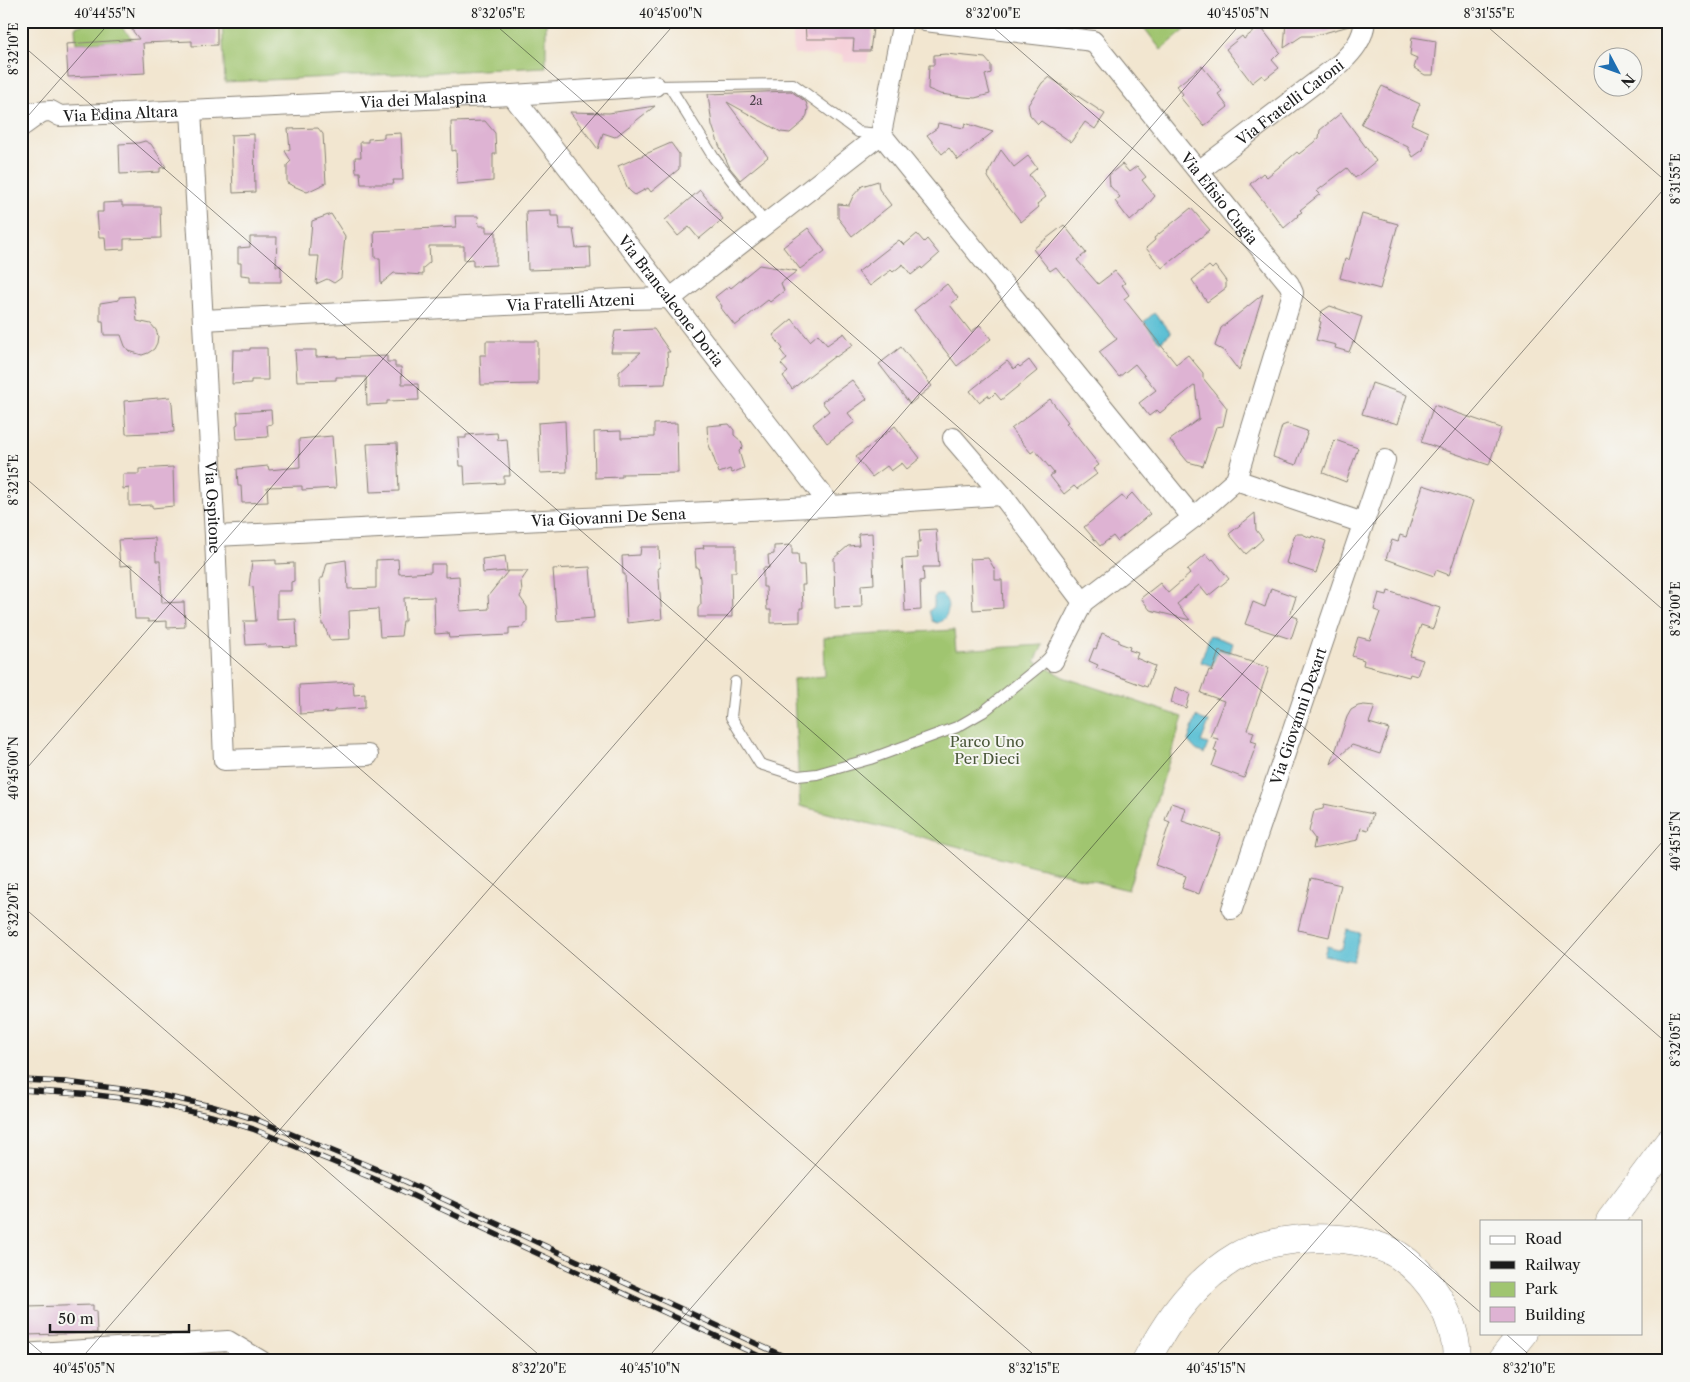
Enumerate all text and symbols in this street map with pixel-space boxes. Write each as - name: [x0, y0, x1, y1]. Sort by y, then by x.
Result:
- text: 40°44'55"N: [74, 6, 136, 21]
- text: 8°32'05"E: [471, 6, 525, 21]
- text: 40°45'00"N: [639, 6, 703, 21]
- text: 8°32'00"E: [965, 6, 1021, 21]
- text: 40°45'05"N: [1207, 6, 1269, 21]
- text: 8°31'55"E: [1464, 6, 1514, 21]
- text: 8°32'10"E: [6, 23, 21, 75]
- north arrow: [1592, 48, 1642, 98]
- street label: Via Fratelli Catoni: [1231, 55, 1348, 150]
- text: N: [1617, 70, 1639, 91]
- street label: Via dei Malaspina: [359, 87, 487, 112]
- house number: 2a: [749, 93, 763, 108]
- street label: Via Edina Altara: [62, 101, 178, 125]
- street label: Via Efisio Cugia: [1176, 148, 1262, 248]
- text: 8°31'55"E: [1668, 154, 1683, 204]
- street label: Via Brancaleone Doria: [614, 230, 728, 370]
- street label: Via Fratelli Atzeni: [505, 289, 635, 315]
- text: 8°32'15"E: [6, 454, 21, 506]
- street label: Via Ospitone: [201, 460, 225, 554]
- street label: Via Giovanni De Sena: [530, 504, 686, 530]
- text: 8°32'00"E: [1668, 581, 1683, 637]
- street label: Via Giovanni Dexart: [1265, 644, 1330, 788]
- park label: Parco Uno Per Dieci: [950, 732, 1024, 768]
- text: 40°45'00"N: [6, 736, 21, 800]
- text: 40°45'15"N: [1668, 811, 1683, 871]
- text: 8°32'20"E: [6, 883, 21, 937]
- text: 8°32'05"E: [1668, 1013, 1683, 1067]
- legend: [1480, 1220, 1642, 1334]
- text: Road: [1525, 1229, 1562, 1248]
- text: Railway: [1525, 1255, 1581, 1274]
- text: Park: [1525, 1279, 1559, 1298]
- scale bar: [50, 1302, 189, 1334]
- text: Building: [1525, 1305, 1585, 1324]
- text: 50 m: [58, 1309, 94, 1328]
- text: 40°45'05"N: [53, 1361, 115, 1376]
- text: 8°32'20"E: [512, 1361, 566, 1376]
- text: 40°45'10"N: [620, 1361, 680, 1376]
- text: 8°32'15"E: [1008, 1361, 1060, 1376]
- text: 40°45'15"N: [1186, 1361, 1246, 1376]
- text: 8°32'10"E: [1503, 1361, 1555, 1376]

